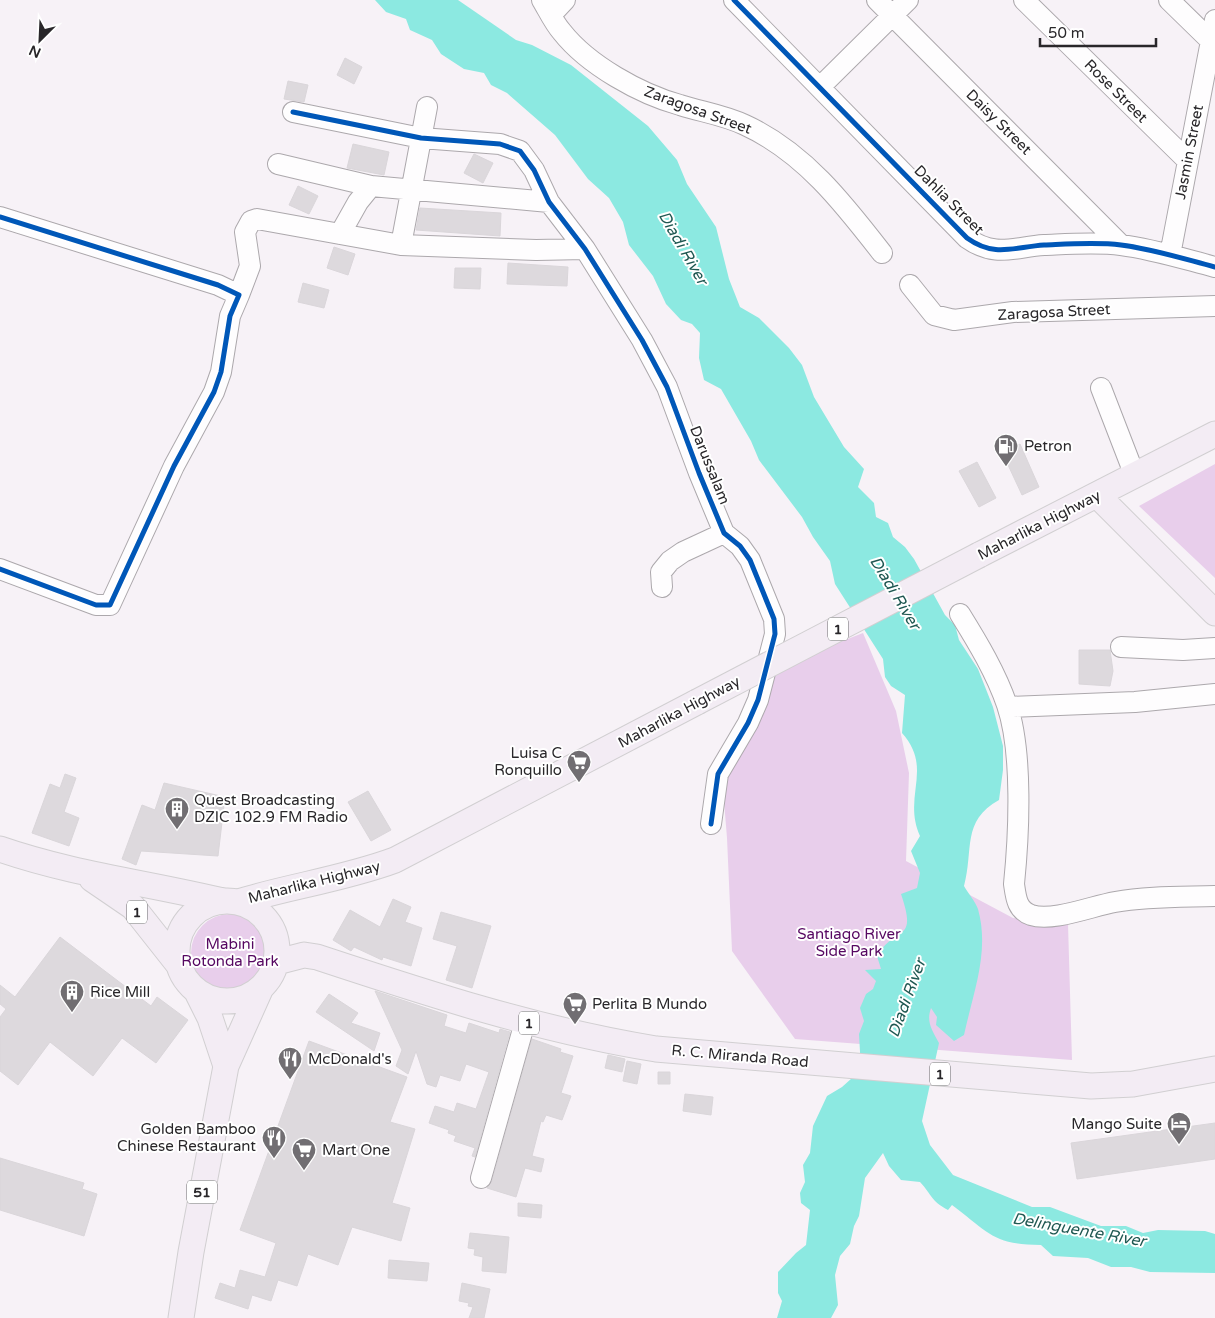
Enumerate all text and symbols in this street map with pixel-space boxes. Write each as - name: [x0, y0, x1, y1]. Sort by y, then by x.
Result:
- north arrow: [15, 15, 65, 65]
- scale bar: [1040, 15, 1156, 47]
- text: 50 m: [1048, 24, 1085, 42]
- text: N: [26, 41, 44, 61]
- street label: Rose Street: [1081, 56, 1152, 127]
- street label: Zaragosa Street: [642, 82, 754, 138]
- street label: Daisy Street: [962, 85, 1036, 159]
- street label: Jasmin Street: [1171, 103, 1207, 201]
- street label: Dahlia Street: [910, 161, 988, 239]
- water label: Diadi River: [654, 207, 713, 290]
- street label: Zaragosa Street: [997, 300, 1111, 324]
- street label: Darussalam: [686, 423, 734, 507]
- fuel station icon: Petron: [993, 433, 1019, 467]
- place label: Petron: [1024, 437, 1072, 455]
- street label: Maharlika Highway: [975, 486, 1103, 564]
- water label: Diadi River: [865, 553, 926, 635]
- road number: 1: [828, 618, 848, 640]
- street label: Maharlika Highway: [615, 672, 743, 752]
- place label: Luisa C Ronquillo: [494, 744, 562, 779]
- supermarket icon: Luisa C Ronquillo: [566, 749, 592, 783]
- place label: Quest Broadcasting DZIC 102.9 FM Radio: [194, 791, 348, 826]
- building icon: Quest Broadcasting DZIC 102.9 FM Radio: [164, 796, 190, 830]
- street label: Maharlika Highway: [246, 857, 382, 907]
- road number: 1: [127, 900, 147, 924]
- park label: Santiago River Side Park: [797, 925, 901, 960]
- park label: Mabini Rotonda Park: [181, 935, 279, 970]
- water label: Diadi River: [884, 954, 931, 1040]
- building icon: Rice Mill: [59, 979, 85, 1013]
- place label: Rice Mill: [90, 983, 150, 1001]
- supermarket icon: Perlita B Mundo: [562, 991, 588, 1025]
- place label: Perlita B Mundo: [592, 995, 707, 1013]
- road number: 1: [519, 1011, 539, 1034]
- street label: R. C. Miranda Road: [671, 1041, 809, 1071]
- restaurant icon: McDonald's: [277, 1046, 303, 1080]
- place label: McDonald's: [308, 1050, 392, 1068]
- road number: 1: [930, 1062, 950, 1086]
- hotel icon: Mango Suite: [1166, 1111, 1192, 1145]
- place label: Mango Suite: [1071, 1115, 1162, 1133]
- place label: Golden Bamboo Chinese Restaurant: [117, 1120, 256, 1155]
- restaurant icon: Golden Bamboo Chinese Restaurant: [261, 1125, 287, 1159]
- supermarket icon: Mart One: [291, 1137, 317, 1171]
- place label: Mart One: [322, 1141, 390, 1159]
- road number: 51: [187, 1180, 217, 1204]
- water label: Delinguente River: [1011, 1208, 1149, 1252]

